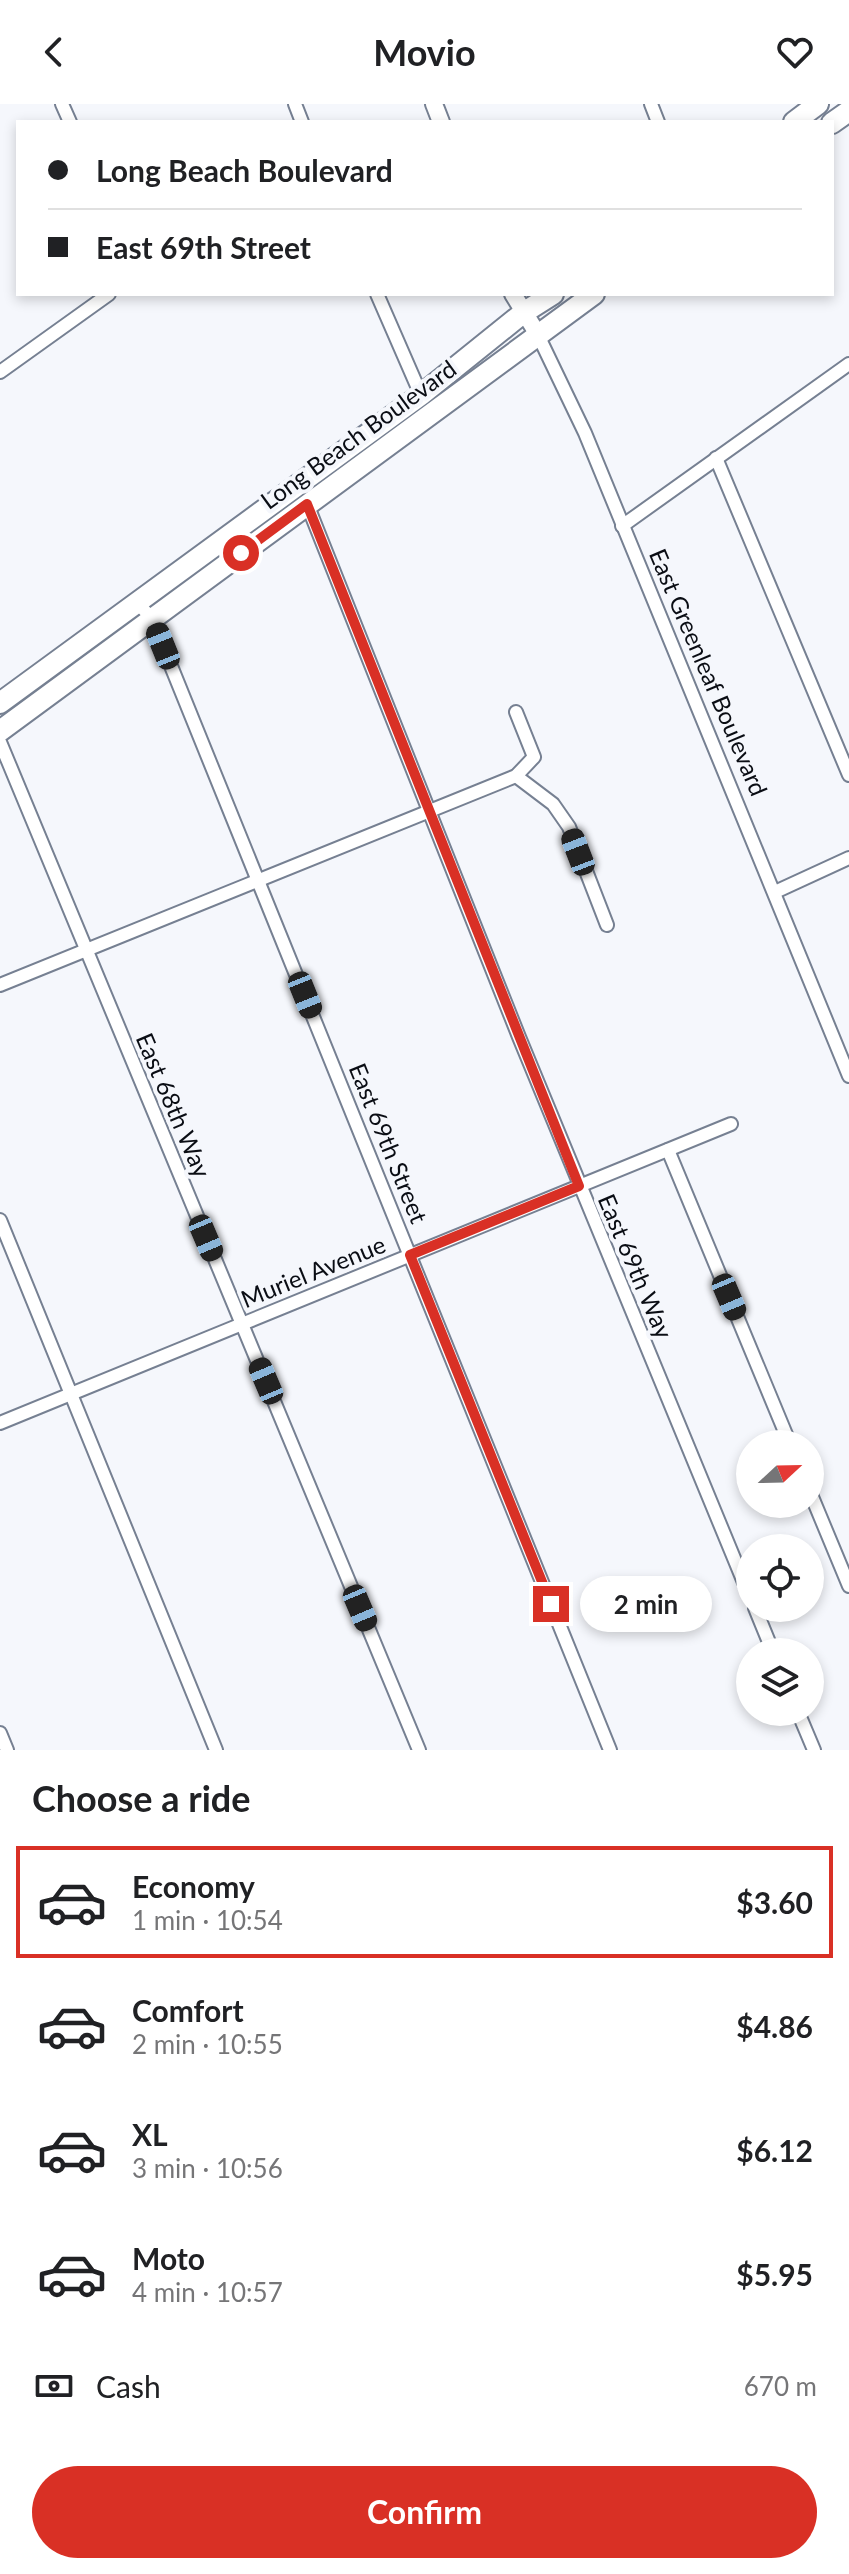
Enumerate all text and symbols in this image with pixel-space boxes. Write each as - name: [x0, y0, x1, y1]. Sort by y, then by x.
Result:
- icon: back: [32, 30, 76, 74]
- text: Movio: [373, 30, 476, 74]
- icon: heart: [773, 30, 817, 74]
- text: Long Beach Boulevard: [96, 152, 393, 188]
- text: East 69th Street: [96, 229, 311, 265]
- street label: Long Beach Boulevard: [255, 353, 461, 515]
- route start: [223, 535, 259, 571]
- street label: East Greenleaf Boulevard: [644, 544, 774, 800]
- car: [143, 619, 183, 673]
- car: [558, 825, 598, 879]
- car: [285, 968, 325, 1022]
- street label: East 68th Way: [131, 1028, 218, 1182]
- street label: East 69th Street: [344, 1059, 434, 1228]
- street label: East 69th Way: [593, 1189, 680, 1343]
- car: [186, 1211, 226, 1265]
- street label: Muriel Avenue: [237, 1229, 389, 1313]
- car: [709, 1270, 749, 1324]
- car: [246, 1354, 286, 1408]
- north arrow: [736, 1430, 824, 1518]
- map controls: [736, 1430, 824, 1726]
- button: locate: [736, 1534, 824, 1622]
- callout: 2 min: [579, 1576, 711, 1632]
- car: [340, 1581, 380, 1635]
- route end: [533, 1586, 569, 1622]
- text: 2 min: [614, 1588, 678, 1620]
- button: layers: [736, 1638, 824, 1726]
- text: Choose a ride: [32, 1776, 251, 1820]
- icon: car: [36, 1866, 108, 1938]
- text: Economy: [132, 1868, 255, 1904]
- text: $3.60: [736, 1884, 813, 1920]
- text: 1 min · 10:54: [132, 1904, 283, 1936]
- icon: car: [36, 1990, 108, 2062]
- text: Comfort: [132, 1992, 244, 2028]
- text: $4.86: [736, 2008, 813, 2044]
- text: 2 min · 10:55: [132, 2028, 283, 2060]
- icon: car: [36, 2114, 108, 2186]
- text: XL: [132, 2116, 168, 2152]
- text: $6.12: [736, 2132, 813, 2168]
- text: 3 min · 10:56: [132, 2152, 283, 2184]
- icon: car: [36, 2238, 108, 2310]
- text: Moto: [132, 2240, 205, 2276]
- text: $5.95: [736, 2256, 813, 2292]
- text: 4 min · 10:57: [132, 2276, 283, 2308]
- icon: cash: [32, 2364, 76, 2408]
- text: Cash: [96, 2368, 161, 2404]
- text: 670 m: [744, 2370, 817, 2402]
- button: Confirm: [32, 2466, 817, 2558]

